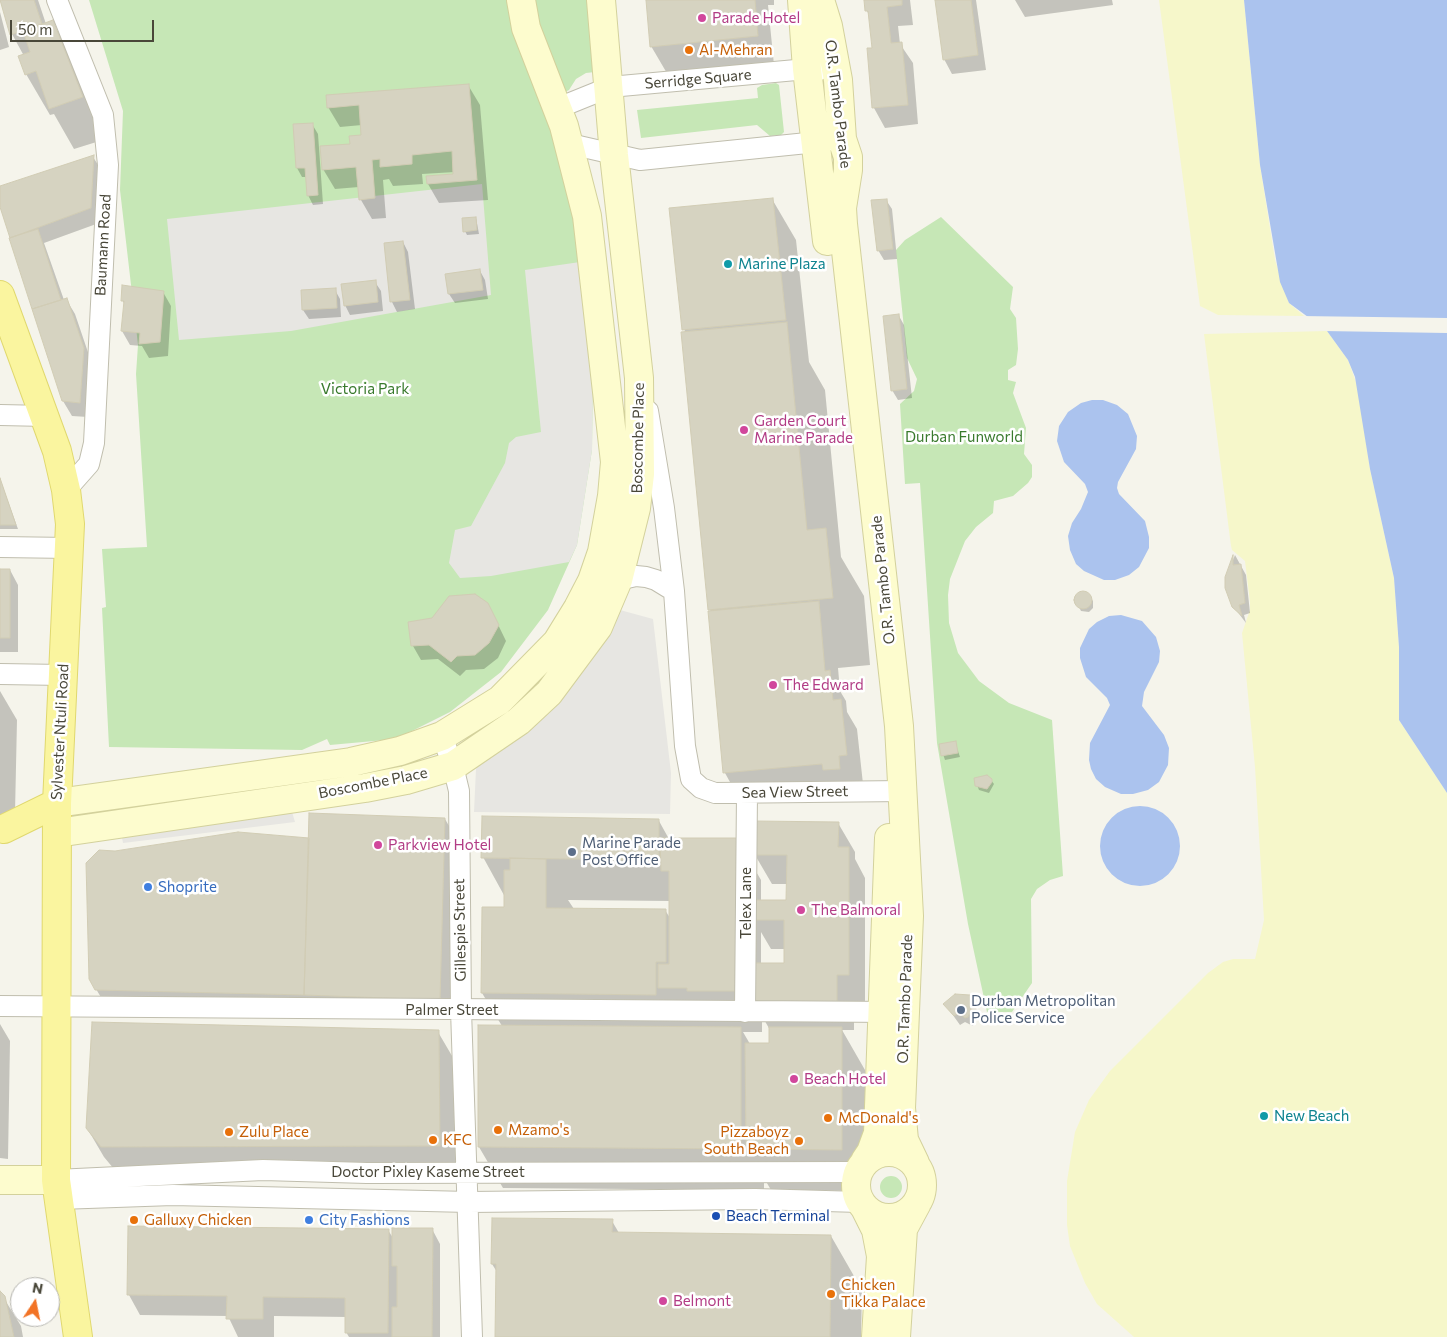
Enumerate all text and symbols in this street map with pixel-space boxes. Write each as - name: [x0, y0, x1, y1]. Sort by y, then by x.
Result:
- place label: Parade Hotel: [712, 9, 800, 27]
- scale bar: [12, 10, 156, 42]
- marker: Parade Hotel: [696, 12, 708, 24]
- text: 50 m: [18, 20, 52, 38]
- street label: O.R. Tambo Parade: [821, 39, 855, 169]
- place label: Al-Mehran: [699, 41, 773, 59]
- marker: Al-Mehran: [683, 44, 695, 56]
- street label: Serridge Square: [644, 65, 752, 93]
- street label: Baumann Road: [91, 194, 115, 296]
- place label: Marine Plaza: [738, 255, 826, 273]
- marker: Marine Plaza: [722, 258, 734, 270]
- park label: Victoria Park: [321, 380, 409, 398]
- street label: Boscombe Place: [628, 382, 648, 494]
- place label: Garden Court Marine Parade: [754, 412, 853, 447]
- marker: Garden Court Marine Parade: [738, 424, 750, 436]
- park label: Durban Funworld: [905, 428, 1023, 446]
- street label: O.R. Tambo Parade: [867, 515, 899, 645]
- street label: Sylvester Ntuli Road: [47, 663, 73, 801]
- place label: The Edward: [783, 676, 864, 694]
- marker: The Edward: [767, 679, 779, 691]
- street label: Boscombe Place: [317, 764, 429, 802]
- street label: Sea View Street: [742, 782, 848, 802]
- place label: Marine Parade Post Office: [582, 834, 681, 869]
- place label: Parkview Hotel: [388, 836, 491, 854]
- marker: Parkview Hotel: [372, 839, 384, 851]
- marker: Marine Parade Post Office: [566, 846, 578, 858]
- street label: Telex Lane: [737, 867, 755, 939]
- place label: Shoprite: [158, 878, 217, 896]
- street label: Gillespie Street: [450, 878, 470, 982]
- marker: Shoprite: [142, 881, 154, 893]
- place label: The Balmoral: [811, 901, 901, 919]
- marker: The Balmoral: [795, 904, 807, 916]
- street label: O.R. Tambo Parade: [894, 934, 916, 1064]
- place label: Durban Metropolitan Police Service: [971, 992, 1116, 1027]
- street label: Palmer Street: [405, 1001, 499, 1019]
- marker: Durban Metropolitan Police Service: [955, 1004, 967, 1016]
- place label: Beach Hotel: [804, 1070, 886, 1088]
- marker: Beach Hotel: [788, 1073, 800, 1085]
- place label: New Beach: [1274, 1107, 1349, 1125]
- place label: McDonald's: [838, 1109, 919, 1127]
- marker: New Beach: [1258, 1110, 1270, 1122]
- marker: McDonald's: [822, 1112, 834, 1124]
- place label: Mzamo's: [508, 1121, 570, 1139]
- place label: Zulu Place: [239, 1123, 309, 1141]
- place label: Pizzaboyz South Beach: [704, 1123, 789, 1158]
- marker: Mzamo's: [492, 1124, 504, 1136]
- marker: Zulu Place: [223, 1126, 235, 1138]
- place label: KFC: [443, 1131, 472, 1149]
- marker: KFC: [427, 1134, 439, 1146]
- marker: Pizzaboyz South Beach: [793, 1135, 805, 1147]
- street label: Doctor Pixley Kaseme Street: [331, 1163, 525, 1181]
- place label: Beach Terminal: [726, 1207, 830, 1225]
- marker: Beach Terminal: [710, 1210, 722, 1222]
- place label: Galluxy Chicken: [144, 1211, 252, 1229]
- place label: City Fashions: [319, 1211, 410, 1229]
- marker: Galluxy Chicken: [128, 1214, 140, 1226]
- marker: City Fashions: [303, 1214, 315, 1226]
- place label: Chicken Tikka Palace: [841, 1276, 926, 1311]
- north arrow: [10, 1277, 60, 1327]
- text: N: [31, 1278, 45, 1297]
- marker: Chicken Tikka Palace: [825, 1288, 837, 1300]
- place label: Belmont: [673, 1292, 731, 1310]
- marker: Belmont: [657, 1295, 669, 1307]

